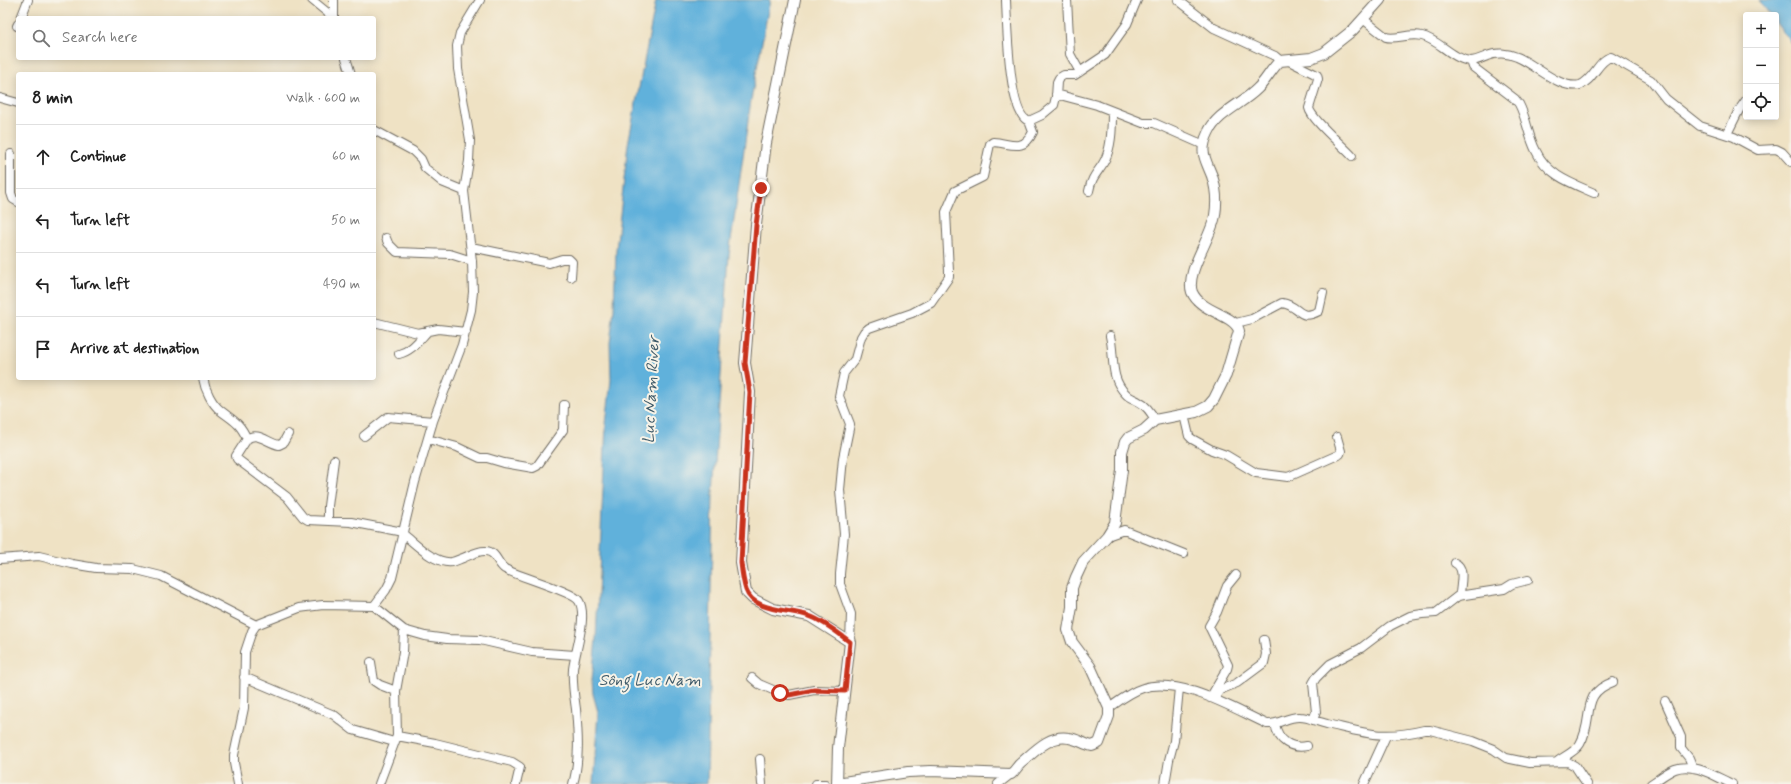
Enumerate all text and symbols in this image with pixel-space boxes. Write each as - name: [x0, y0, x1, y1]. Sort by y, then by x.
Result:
- map controls: [1743, 12, 1779, 120]
- button: +: [1743, 12, 1779, 48]
- search box: [16, 16, 376, 60]
- icon: search: [30, 27, 52, 49]
- text: Search here: [62, 28, 138, 48]
- button: −: [1743, 48, 1779, 84]
- button: locate: [1743, 84, 1779, 120]
- text: 8 min: [32, 87, 73, 109]
- text: Walk · 600 m: [286, 90, 360, 107]
- icon: ahead: [32, 146, 54, 168]
- text: Continue: [70, 147, 126, 167]
- text: 60 m: [332, 148, 360, 165]
- route end: [752, 179, 770, 197]
- icon: left: [32, 210, 54, 232]
- text: Turn left: [70, 211, 130, 231]
- text: 50 m: [331, 212, 360, 229]
- icon: left: [32, 274, 54, 296]
- text: Turn left: [70, 275, 130, 295]
- text: 490 m: [323, 276, 360, 293]
- water label: Lục Nam River: [638, 334, 665, 444]
- icon: arrive: [32, 338, 54, 360]
- text: Arrive at destination: [70, 339, 199, 359]
- water label: Sông Lục Nam: [599, 670, 701, 693]
- route start: [771, 684, 789, 702]

